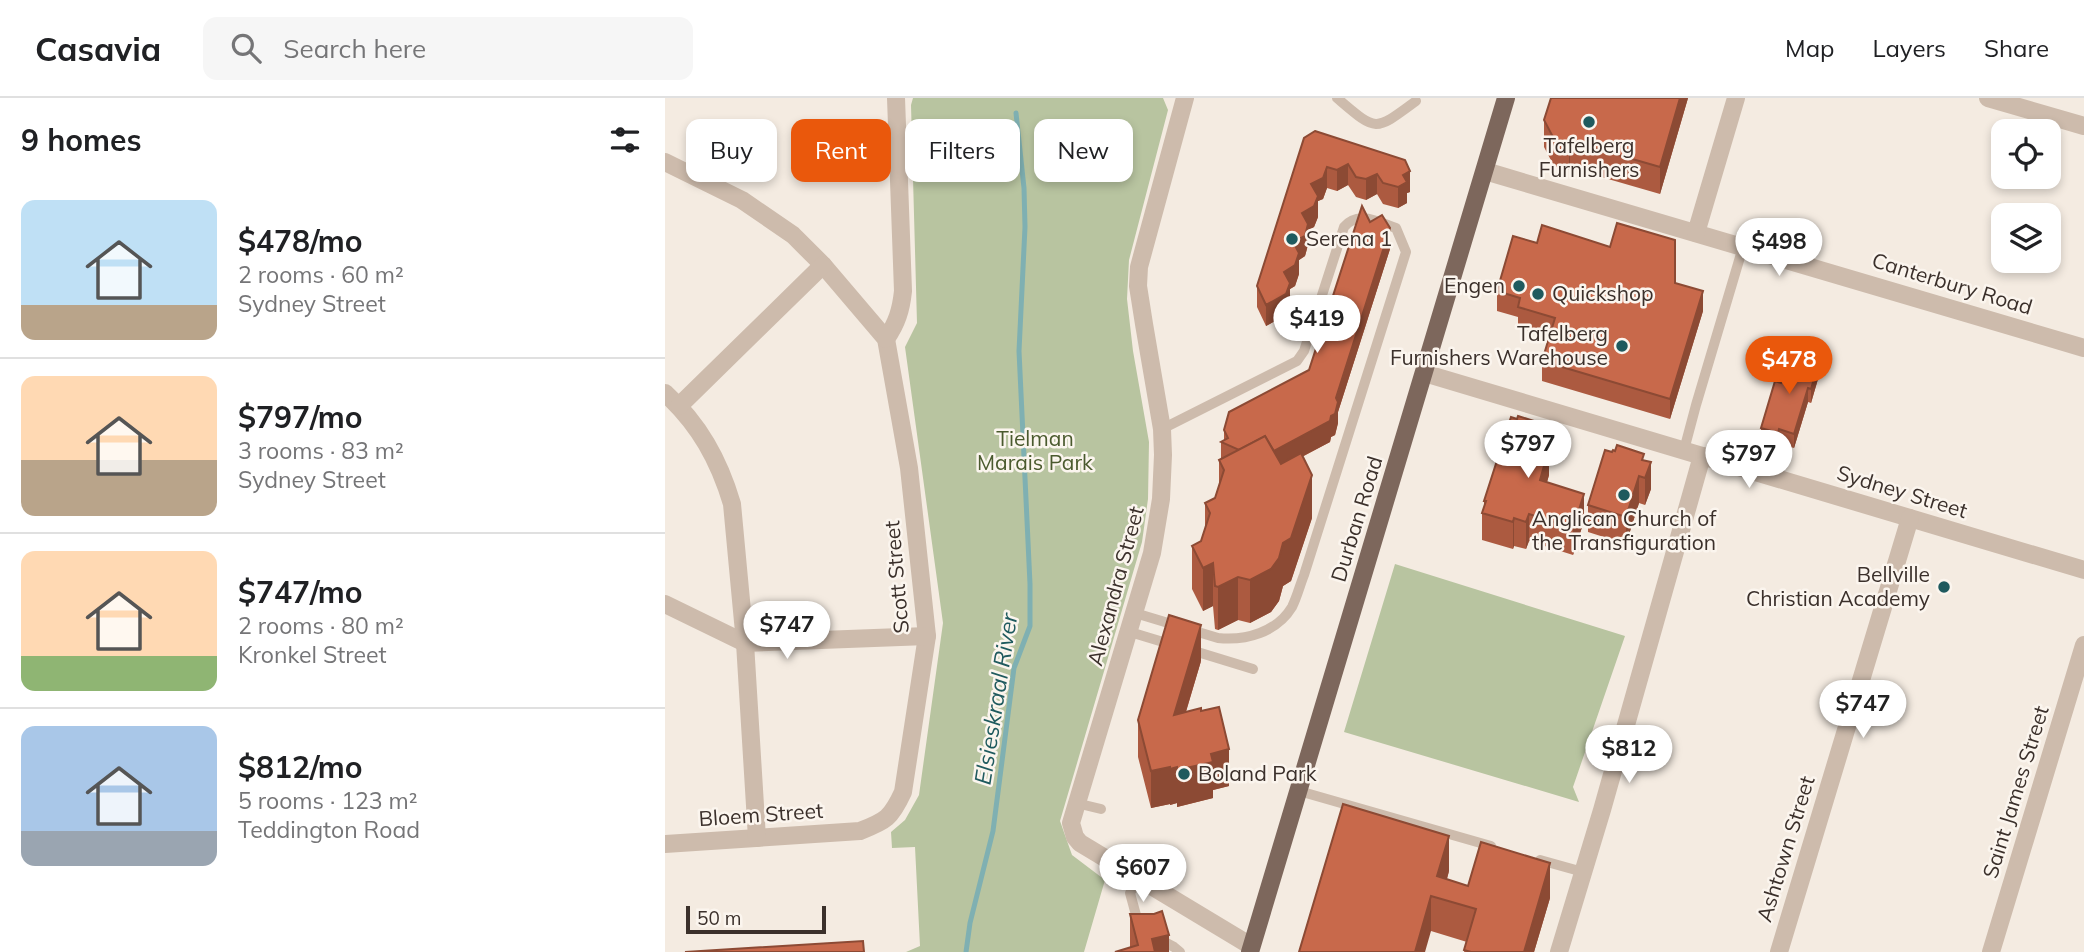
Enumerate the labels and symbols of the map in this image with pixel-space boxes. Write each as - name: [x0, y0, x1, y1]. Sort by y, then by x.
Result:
- marker: Tafelberg Furnishers: [1581, 114, 1597, 130]
- place label: Tafelberg Furnishers: [1539, 132, 1639, 182]
- pin: $498: [1738, 218, 1820, 278]
- place label: Serena 1: [1306, 225, 1392, 251]
- marker: Serena 1: [1284, 231, 1300, 247]
- street label: Canterbury Road: [1869, 246, 2036, 320]
- place label: Engen: [1444, 272, 1505, 298]
- marker: Engen: [1511, 278, 1527, 294]
- place label: Quickshop: [1552, 280, 1654, 306]
- marker: Quickshop: [1530, 286, 1546, 302]
- pin: $419: [1276, 296, 1358, 355]
- place label: Tafelberg Furnishers Warehouse: [1390, 320, 1608, 370]
- pin: $478: [1748, 336, 1830, 396]
- marker: Tafelberg Furnishers Warehouse: [1614, 338, 1630, 354]
- pin: $797: [1487, 420, 1569, 480]
- park label: Tielman Marais Park: [977, 425, 1093, 475]
- pin: $797: [1708, 430, 1790, 490]
- street label: Durban Road: [1325, 453, 1387, 585]
- street label: Sydney Street: [1834, 459, 1971, 523]
- marker: Anglican Church of the Transfiguration: [1616, 487, 1632, 503]
- street label: Alexandra Street: [1081, 503, 1149, 668]
- place label: Anglican Church of the Transfiguration: [1532, 505, 1717, 555]
- street label: Scott Street: [878, 520, 914, 635]
- place label: Bellville Christian Academy: [1746, 561, 1930, 611]
- marker: Bellville Christian Academy: [1936, 579, 1952, 595]
- pin: $747: [746, 602, 828, 661]
- water label: Elsieskraal River: [968, 609, 1024, 787]
- pin: $747: [1822, 680, 1904, 740]
- street label: Saint James Street: [1976, 702, 2054, 881]
- pin: $812: [1588, 726, 1670, 785]
- place label: Boland Park: [1198, 760, 1317, 786]
- marker: Boland Park: [1176, 766, 1192, 782]
- street label: Ashtown Street: [1751, 773, 1820, 925]
- street label: Bloem Street: [698, 797, 824, 831]
- pin: $607: [1102, 844, 1184, 904]
- scale bar: [686, 903, 826, 935]

